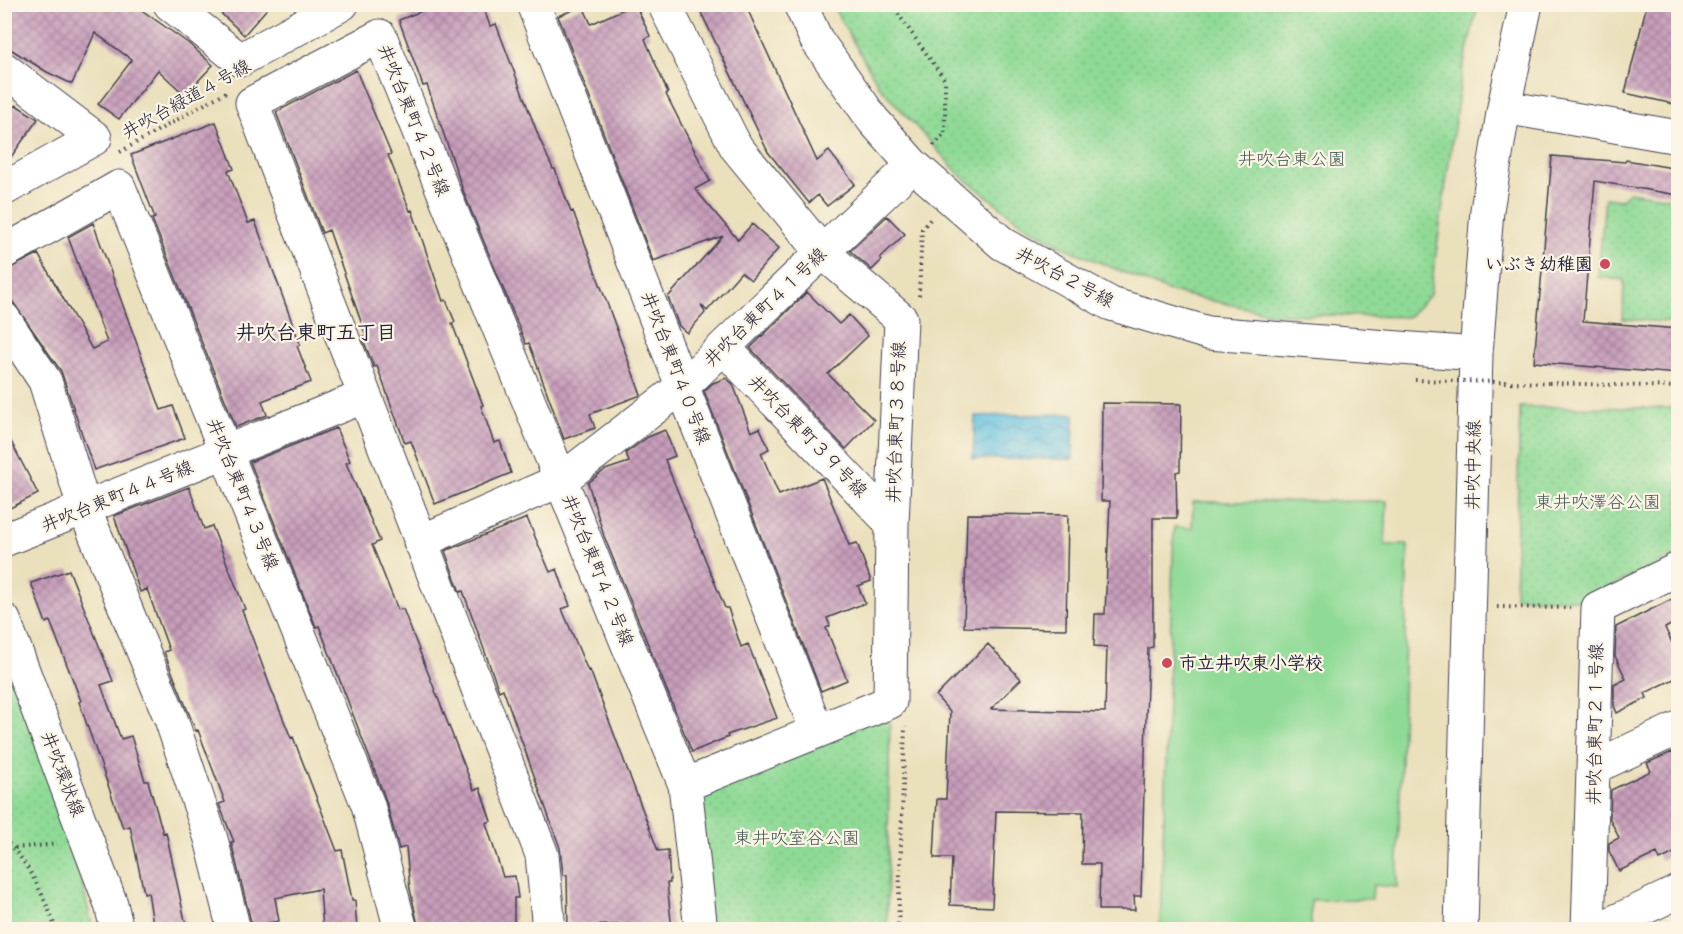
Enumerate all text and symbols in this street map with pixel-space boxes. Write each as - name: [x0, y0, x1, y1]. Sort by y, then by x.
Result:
- street label: 井吹台東町４２号線: [373, 40, 455, 199]
- street label: 井吹台緑道４号線: [117, 54, 254, 144]
- park label: 井吹台東公園: [1238, 147, 1346, 170]
- street label: 井吹台２号線: [1012, 241, 1118, 312]
- street label: 井吹台東町４１号線: [698, 242, 831, 371]
- place label: いぶき幼稚園: [1485, 252, 1593, 275]
- marker: いぶき幼稚園: [1598, 257, 1612, 271]
- street label: 井吹台東町４０号線: [637, 288, 716, 448]
- district label: 井吹台東町五丁目: [236, 319, 396, 344]
- street label: 井吹台東町３８号線: [881, 341, 910, 503]
- street label: 井吹台東町３９号線: [744, 369, 873, 502]
- street label: 井吹台東町４３号線: [202, 414, 284, 573]
- street label: 井吹中央線: [1460, 420, 1485, 510]
- street label: 井吹台東町４４号線: [37, 455, 196, 537]
- street label: 井吹台東町４２号線: [557, 490, 639, 649]
- park label: 東井吹澤谷公園: [1535, 490, 1661, 513]
- street label: 井吹台東町２１号線: [1582, 643, 1607, 805]
- place label: 市立井吹東小学校: [1179, 651, 1323, 674]
- marker: 市立井吹東小学校: [1160, 656, 1174, 670]
- street label: 井吹環状線: [37, 728, 90, 820]
- park label: 東井吹室谷公園: [734, 826, 860, 849]

